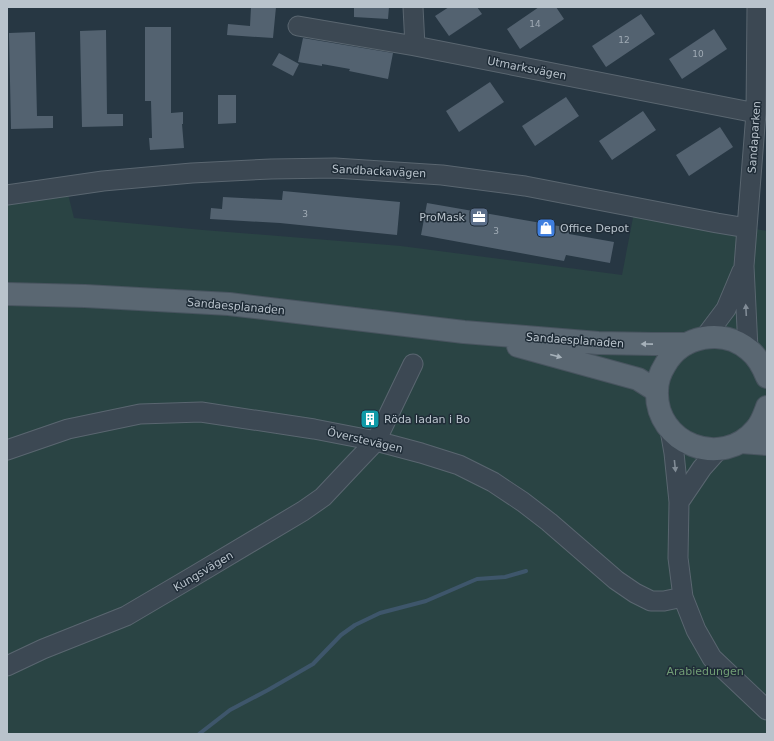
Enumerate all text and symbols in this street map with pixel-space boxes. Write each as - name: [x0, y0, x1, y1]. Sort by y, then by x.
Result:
- house number: 14: [529, 19, 541, 29]
- house number: 12: [618, 35, 630, 45]
- house number: 10: [692, 49, 704, 59]
- street label: Utmarksvägen: [486, 54, 568, 83]
- street label: Sandaparken: [745, 100, 764, 174]
- street label: Sandbackavägen: [332, 163, 426, 180]
- office icon: ProMask: [468, 206, 490, 228]
- house number: 3: [302, 209, 308, 219]
- place label: ProMask: [419, 211, 466, 224]
- shop icon: Office Depot: [535, 217, 557, 239]
- place label: Office Depot: [560, 222, 630, 235]
- house number: 3: [493, 226, 499, 236]
- street label: Sandaesplanaden: [187, 296, 285, 317]
- one-way arrow: [743, 304, 750, 316]
- street label: Sandaesplanaden: [526, 331, 624, 350]
- one-way arrow: [640, 341, 653, 347]
- one-way arrow: [550, 353, 562, 359]
- building icon: Röda ladan i Bo: [359, 408, 381, 430]
- place label: Röda ladan i Bo: [384, 413, 470, 426]
- street label: Överstevägen: [326, 425, 404, 456]
- one-way arrow: [672, 460, 678, 472]
- street label: Kungsvägen: [171, 549, 235, 594]
- park label: Arabiedungen: [666, 665, 744, 678]

